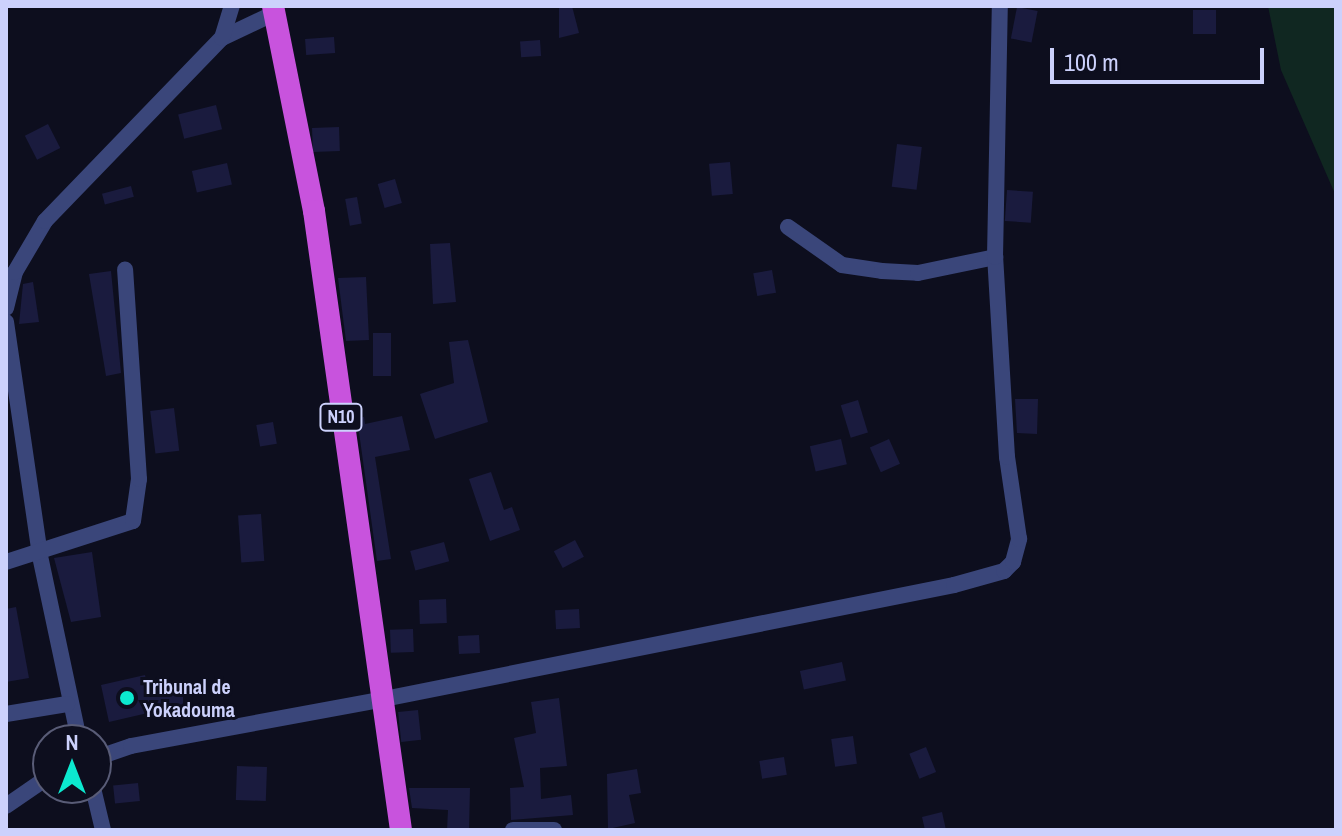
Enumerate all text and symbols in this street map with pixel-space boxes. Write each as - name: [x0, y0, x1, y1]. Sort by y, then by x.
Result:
- scale bar: [1054, 32, 1268, 82]
- text: 100 m: [1064, 46, 1119, 78]
- road number: N10: [319, 403, 363, 431]
- place label: Tribunal de Yokadouma: [143, 674, 235, 721]
- marker: Tribunal de Yokadouma: [118, 689, 136, 707]
- north arrow: [32, 724, 112, 804]
- text: N: [65, 727, 79, 757]

